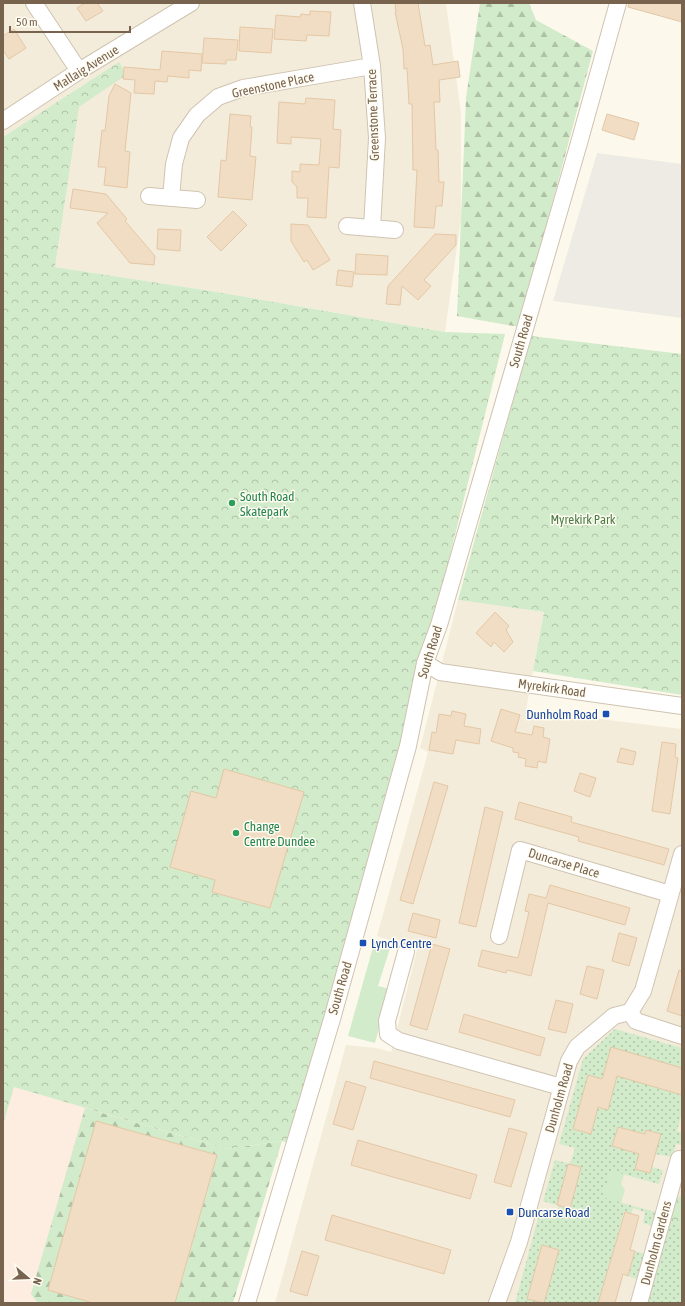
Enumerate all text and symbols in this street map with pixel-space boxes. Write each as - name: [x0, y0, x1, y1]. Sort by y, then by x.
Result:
- scale bar: [10, 8, 130, 34]
- text: 50 m: [16, 15, 38, 29]
- street label: Mallaig Avenue: [51, 42, 121, 94]
- street label: Greenstone Place: [231, 69, 316, 101]
- street label: Greenstone Terrace: [364, 69, 382, 161]
- street label: South Road: [506, 313, 536, 369]
- place label: South Road Skatepark: [240, 489, 295, 519]
- marker: South Road Skatepark: [227, 498, 237, 508]
- park label: Myrekirk Park: [550, 512, 616, 527]
- street label: South Road: [415, 624, 445, 680]
- street label: Myrekirk Road: [517, 676, 587, 700]
- place label: Dunholm Road: [526, 707, 598, 722]
- marker: Dunholm Road: [601, 709, 611, 719]
- place label: Change Centre Dundee: [244, 819, 315, 849]
- marker: Change Centre Dundee: [231, 828, 241, 838]
- street label: Duncarse Place: [527, 845, 601, 881]
- place label: Lynch Centre: [371, 936, 432, 951]
- marker: Lynch Centre: [358, 938, 368, 948]
- street label: South Road: [325, 960, 355, 1016]
- street label: Dunholm Road: [542, 1061, 576, 1135]
- street label: Dunholm Gardens: [638, 1199, 675, 1287]
- place label: Duncarse Road: [518, 1205, 590, 1220]
- marker: Duncarse Road: [505, 1207, 515, 1217]
- north arrow: [8, 1258, 48, 1298]
- text: N: [31, 1276, 44, 1286]

